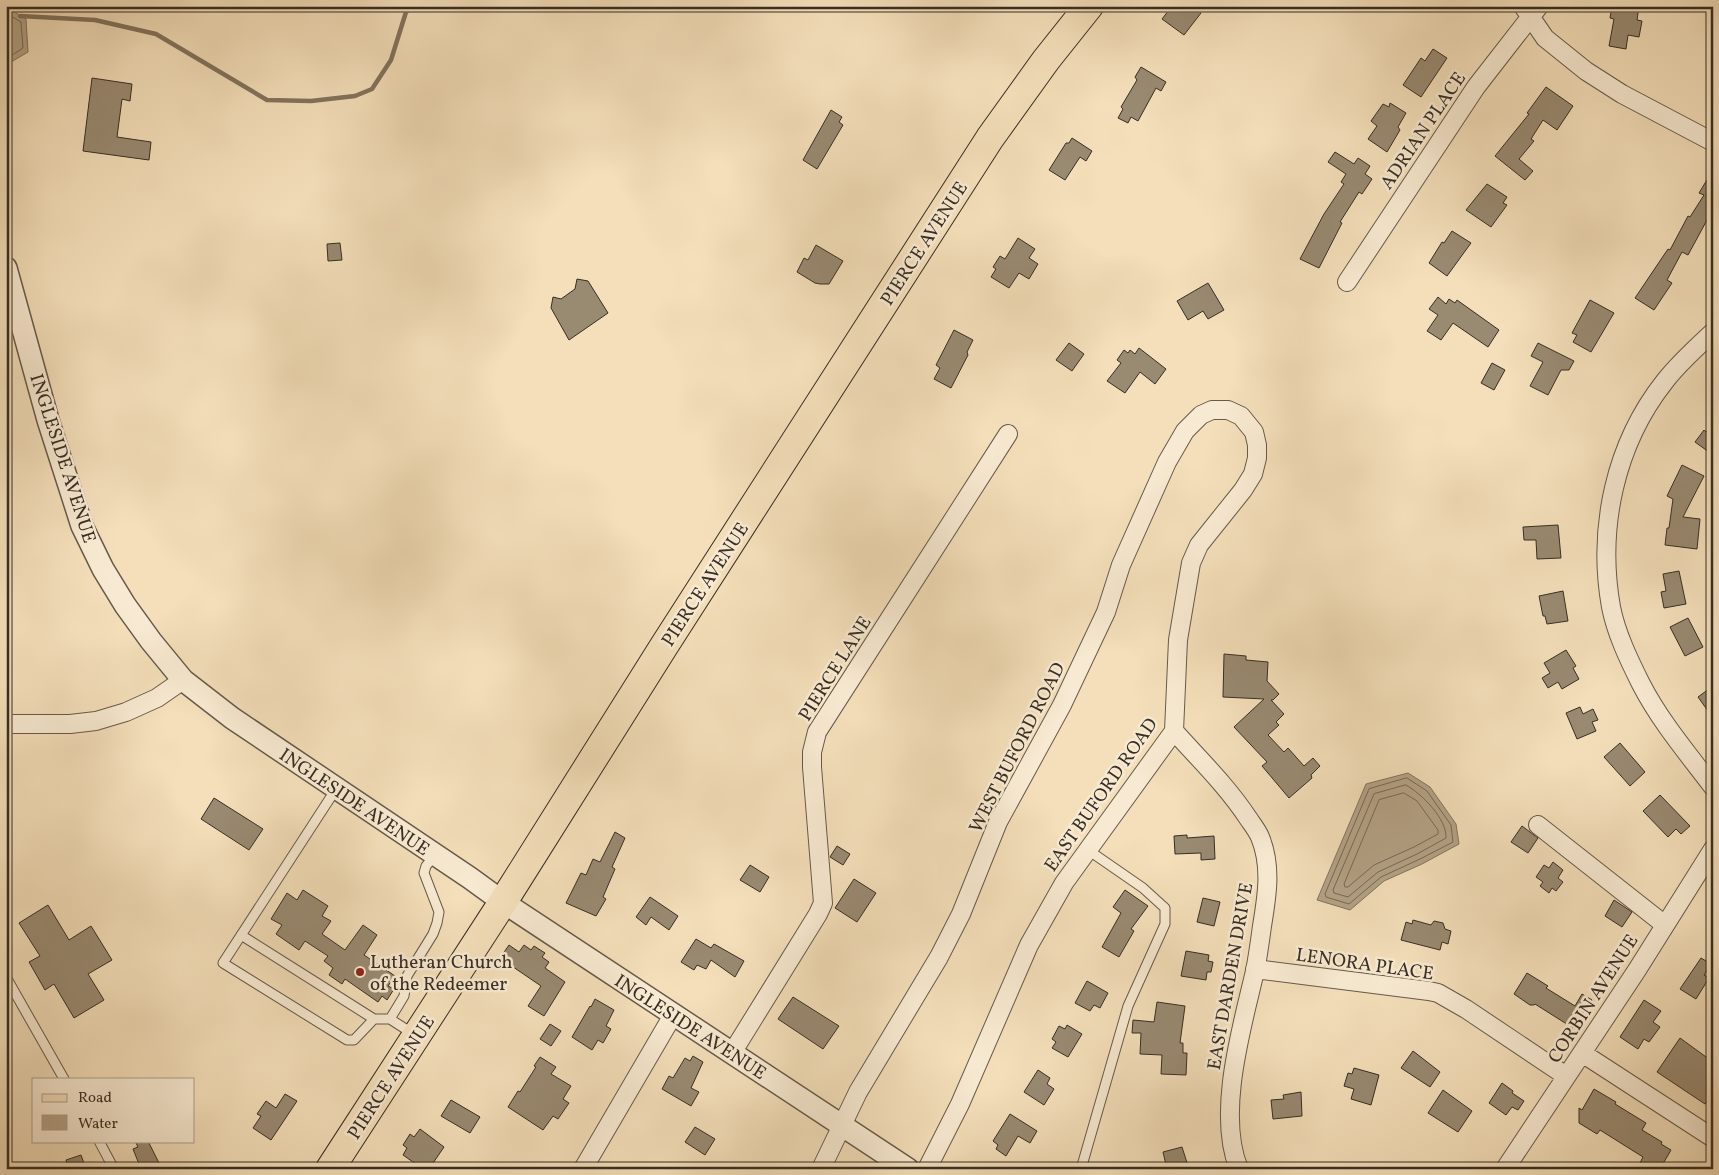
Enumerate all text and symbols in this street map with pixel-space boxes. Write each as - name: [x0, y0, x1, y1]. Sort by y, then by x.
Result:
- street label: ADRIAN PLACE: [1375, 67, 1473, 195]
- street label: PIERCE AVENUE: [875, 177, 975, 311]
- street label: INGLESIDE AVENUE: [22, 371, 102, 547]
- street label: PIERCE AVENUE: [656, 518, 756, 652]
- street label: PIERCE LANE: [793, 612, 878, 727]
- street label: WEST BUFORD ROAD: [963, 658, 1072, 838]
- street label: EAST BUFORD ROAD: [1039, 713, 1165, 877]
- street label: INGLESIDE AVENUE: [273, 743, 434, 863]
- street label: EAST DARDEN DRIVE: [1202, 881, 1260, 1072]
- street label: CORBIN AVENUE: [1542, 930, 1645, 1069]
- street label: LENORA PLACE: [1294, 942, 1435, 988]
- place label: Lutheran Church of the Redeemer: [370, 950, 513, 998]
- marker: Lutheran Church of the Redeemer: [354, 966, 366, 978]
- street label: INGLESIDE AVENUE: [609, 969, 771, 1087]
- street label: PIERCE AVENUE: [342, 1011, 442, 1145]
- legend: [32, 1078, 195, 1142]
- text: Road: [78, 1088, 112, 1109]
- text: Water: [78, 1114, 118, 1135]

